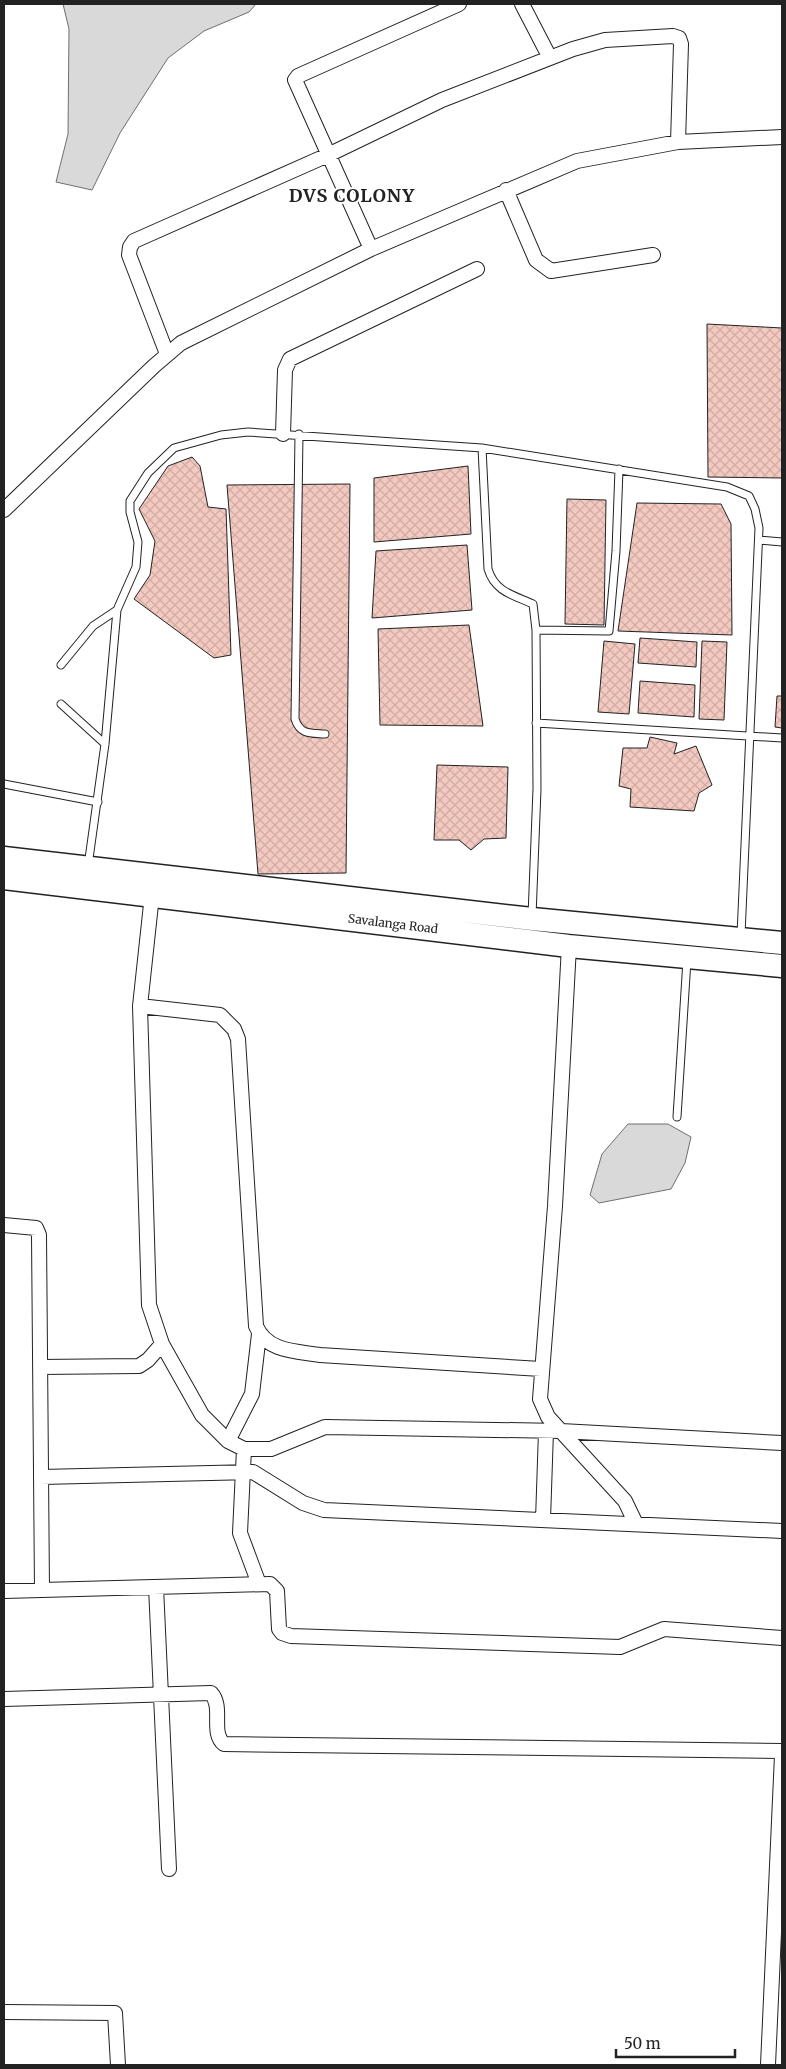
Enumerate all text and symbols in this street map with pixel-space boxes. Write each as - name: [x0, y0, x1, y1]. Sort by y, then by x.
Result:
- district label: DVS COLONY: [289, 184, 416, 207]
- street label: Savalanga Road: [347, 911, 439, 936]
- scale bar: [616, 2026, 735, 2058]
- text: 50 m: [624, 2034, 661, 2053]

